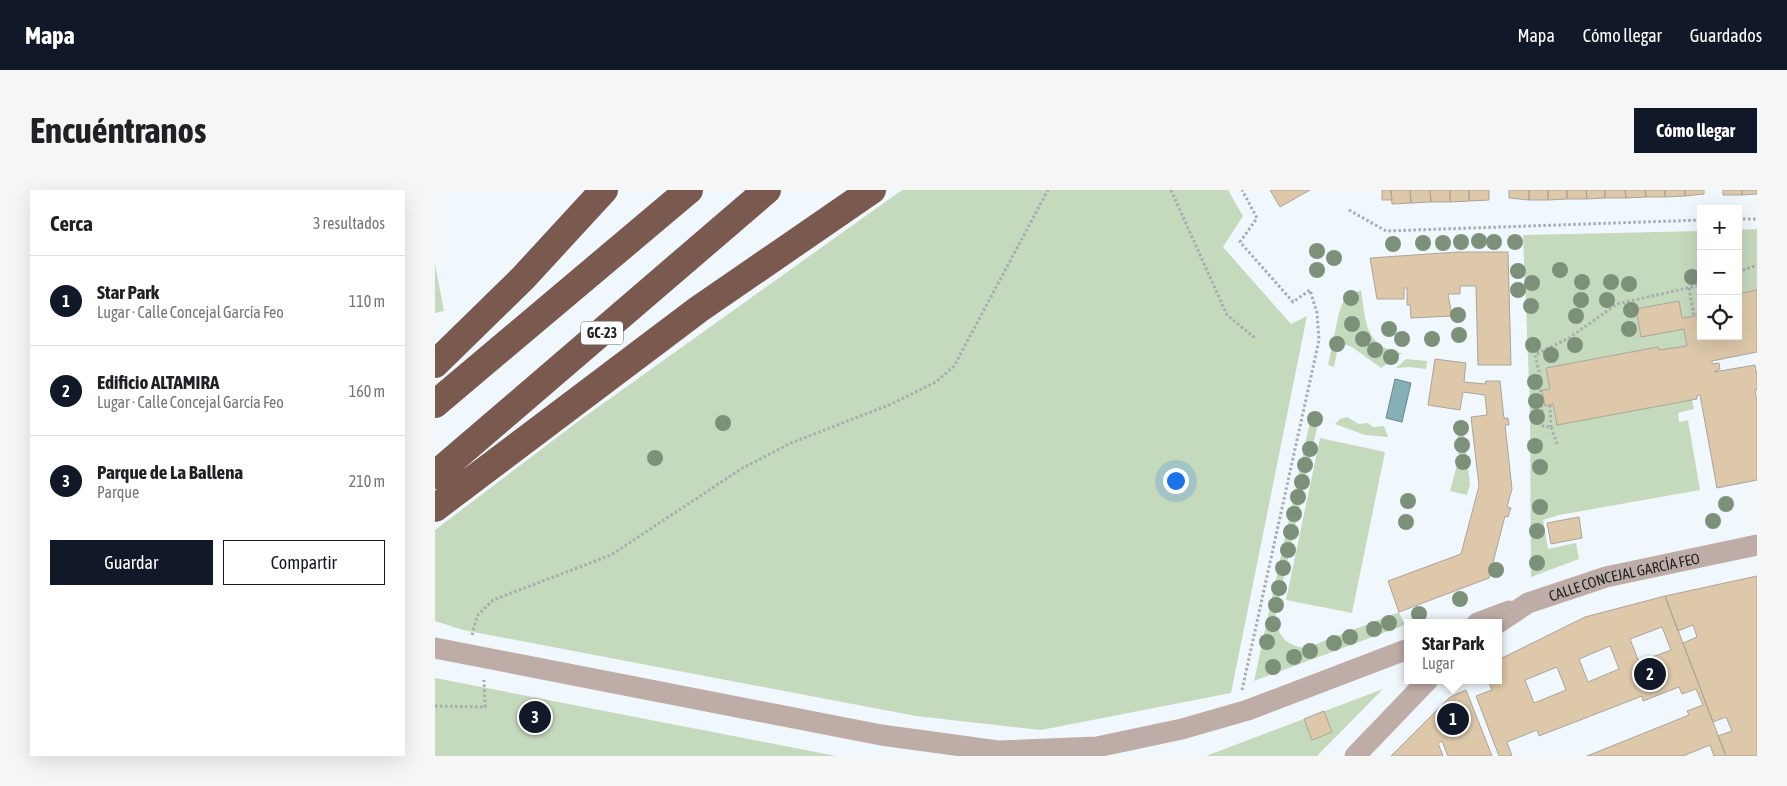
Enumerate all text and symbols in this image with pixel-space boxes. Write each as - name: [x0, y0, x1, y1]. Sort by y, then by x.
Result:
- text: Mapa: [25, 22, 75, 49]
- text: Mapa: [1517, 25, 1555, 46]
- text: Cómo llegar: [1583, 25, 1662, 46]
- text: Guardados: [1690, 25, 1762, 46]
- button: Cómo llegar: [1634, 108, 1757, 153]
- text: Encuéntranos: [30, 110, 206, 150]
- map controls: [1697, 205, 1742, 340]
- button: +: [1697, 205, 1742, 250]
- text: Cerca: [50, 211, 93, 235]
- text: 3 resultados: [313, 214, 385, 232]
- button: −: [1697, 250, 1742, 295]
- text: Star Park: [97, 281, 159, 303]
- text: 1: [62, 292, 70, 310]
- text: 110 m: [349, 292, 385, 310]
- button: locate: [1697, 295, 1742, 340]
- text: Lugar · Calle Concejal García Feo: [97, 303, 284, 321]
- road number: GC-23: [581, 322, 623, 344]
- text: Edificio ALTAMIRA: [97, 371, 219, 393]
- text: 2: [62, 382, 70, 400]
- text: 160 m: [349, 382, 385, 400]
- text: Lugar · Calle Concejal García Feo: [97, 393, 284, 411]
- text: Parque de La Ballena: [97, 461, 243, 483]
- your location: [1163, 468, 1189, 494]
- text: 3: [62, 472, 70, 490]
- text: 210 m: [349, 472, 385, 490]
- text: Parque: [97, 483, 139, 501]
- button: Guardar: [50, 540, 213, 585]
- button: Compartir: [223, 540, 385, 585]
- street label: CALLE CONCEJAL GARCÍA FEO: [1546, 549, 1701, 604]
- popup: [1404, 619, 1502, 684]
- text: Star Park: [1422, 632, 1484, 654]
- text: Lugar: [1422, 654, 1455, 672]
- pin: 2: [1634, 655, 1666, 693]
- pin: 3: [519, 698, 551, 736]
- pin: 1: [1437, 700, 1469, 738]

